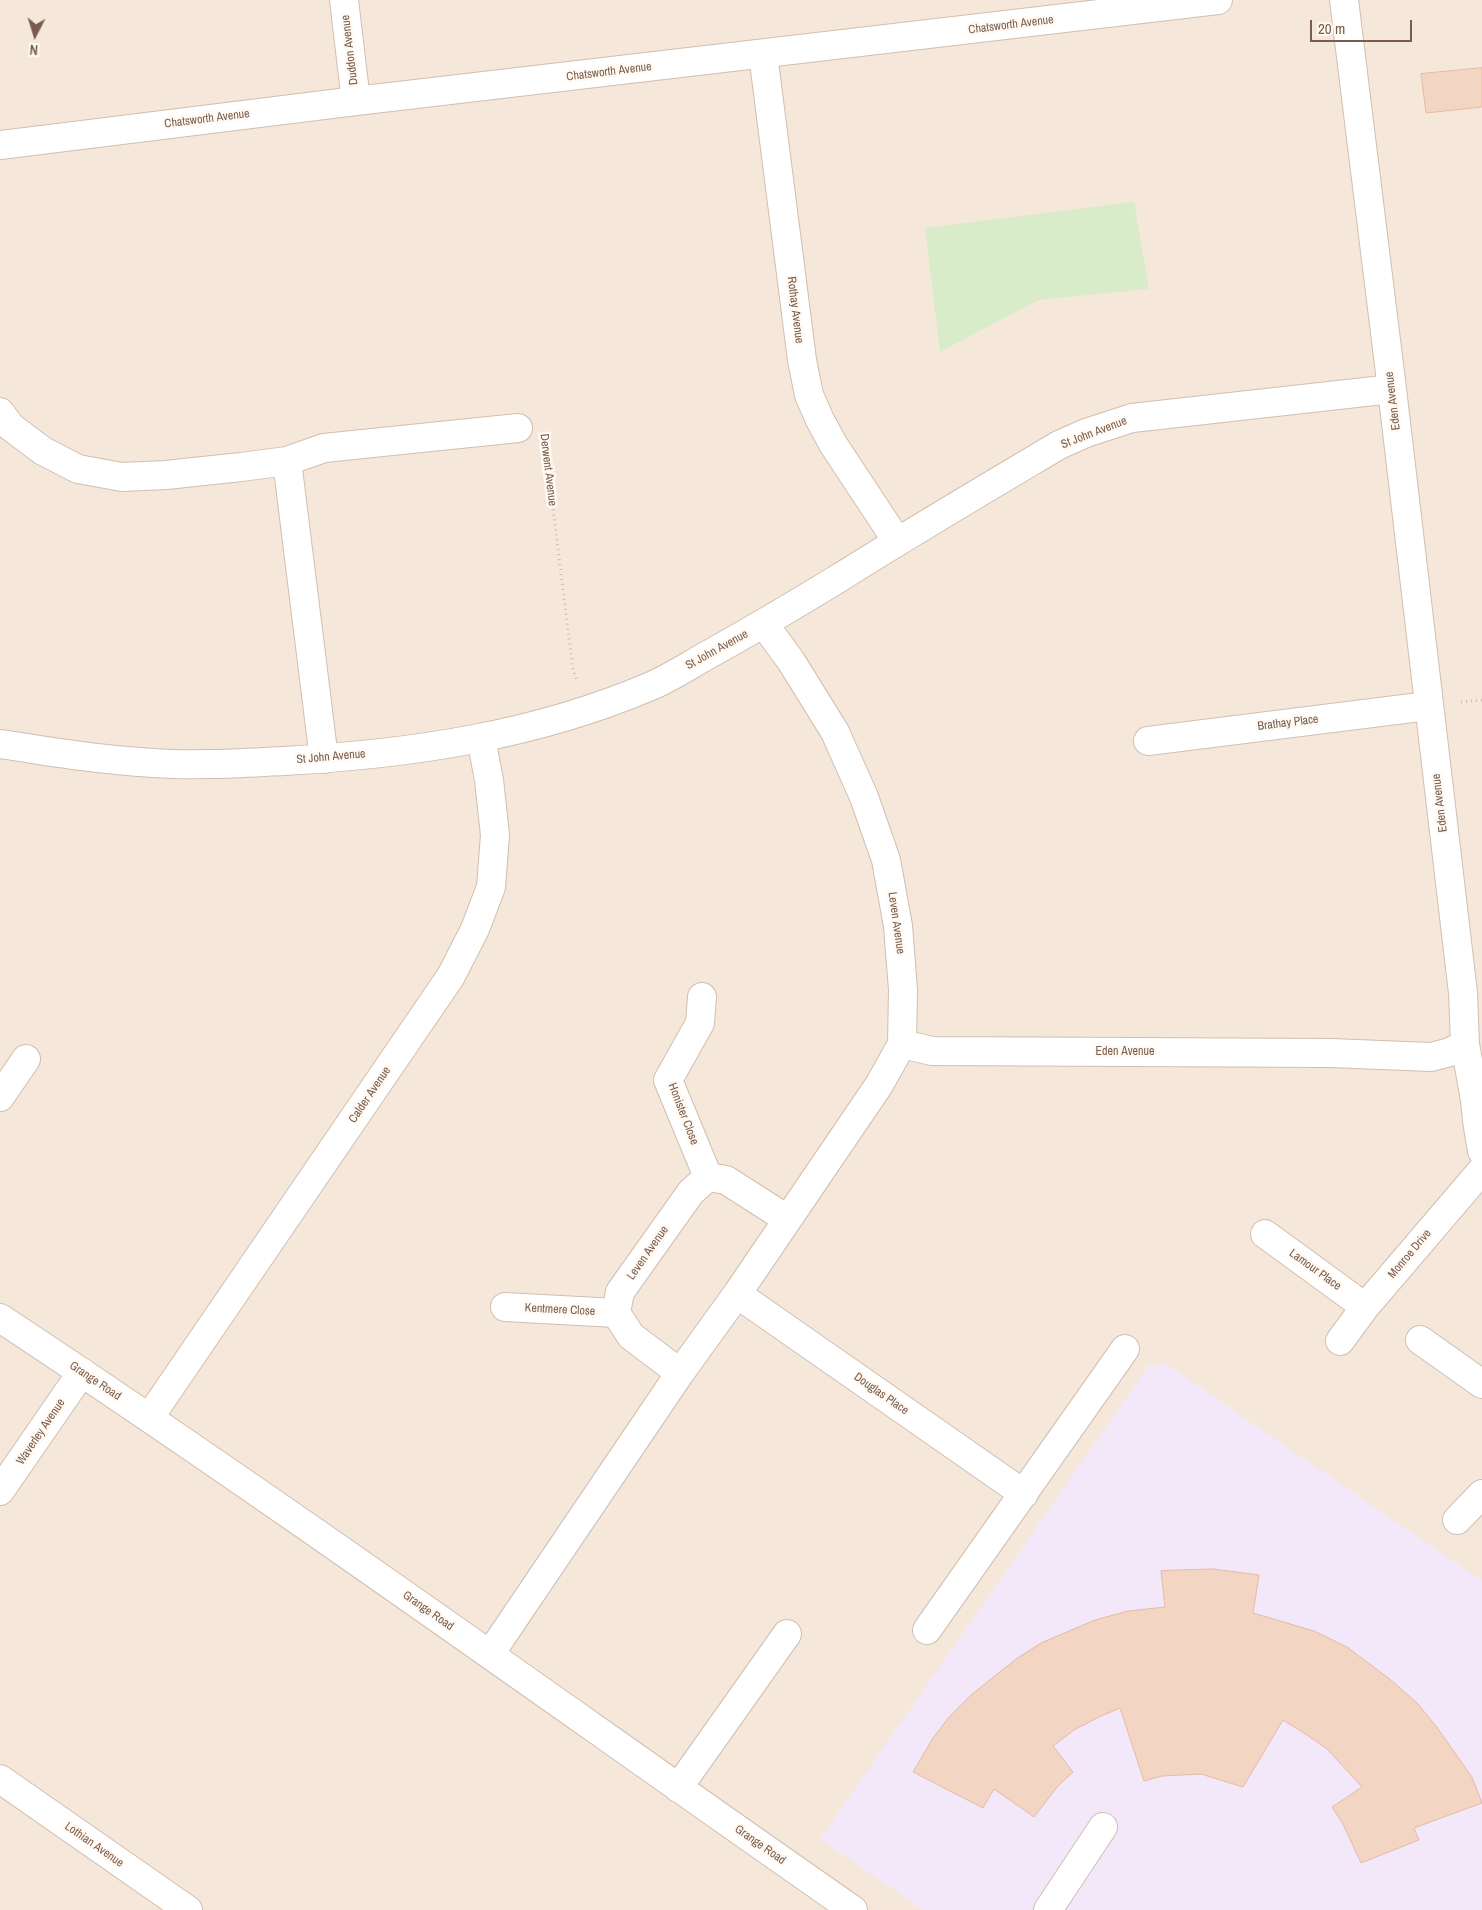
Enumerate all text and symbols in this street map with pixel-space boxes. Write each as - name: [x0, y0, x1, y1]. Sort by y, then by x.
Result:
- north arrow: [10, 10, 60, 60]
- scale bar: [1312, 10, 1414, 42]
- street label: Chatsworth Avenue: [968, 13, 1054, 37]
- street label: Duddon Avenue: [339, 14, 361, 86]
- text: 20 m: [1318, 18, 1345, 39]
- text: N: [29, 41, 39, 59]
- street label: Chatsworth Avenue: [566, 60, 652, 84]
- street label: Chatsworth Avenue: [164, 107, 250, 131]
- street label: Rothay Avenue: [784, 276, 806, 344]
- street label: Eden Avenue: [1382, 371, 1404, 431]
- street label: St John Avenue: [1059, 414, 1129, 452]
- street label: Derwent Avenue: [536, 433, 560, 507]
- street label: St John Avenue: [683, 627, 751, 673]
- street label: Brathay Place: [1257, 712, 1319, 734]
- street label: St John Avenue: [296, 747, 366, 767]
- street label: Eden Avenue: [1429, 773, 1451, 833]
- street label: Leven Avenue: [885, 891, 907, 955]
- street label: Eden Avenue: [1096, 1045, 1154, 1059]
- street label: Calder Avenue: [346, 1064, 394, 1126]
- street label: Honister Close: [665, 1081, 701, 1147]
- street label: Leven Avenue: [624, 1223, 672, 1283]
- street label: Monroe Drive: [1385, 1227, 1435, 1281]
- street label: Lamour Place: [1286, 1246, 1344, 1294]
- street label: Kentmere Close: [524, 1301, 596, 1319]
- street label: Grange Road: [66, 1359, 124, 1403]
- street label: Douglas Place: [851, 1370, 911, 1418]
- street label: Waverley Avenue: [14, 1396, 68, 1468]
- street label: Grange Road: [400, 1588, 456, 1634]
- street label: Lothian Avenue: [62, 1819, 126, 1871]
- street label: Grange Road: [732, 1822, 788, 1868]

